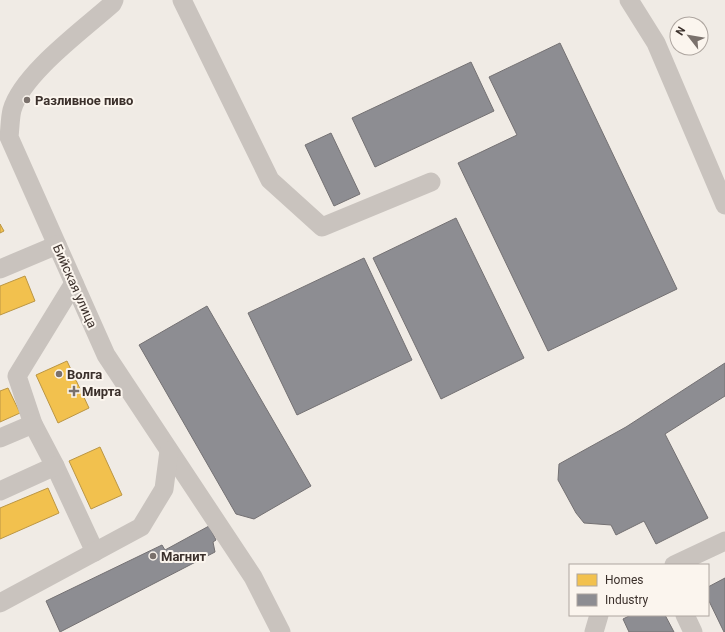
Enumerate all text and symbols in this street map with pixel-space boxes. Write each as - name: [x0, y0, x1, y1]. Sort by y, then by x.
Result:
- north arrow: [669, 16, 709, 56]
- text: N: [673, 24, 689, 38]
- place label: Разливное пиво: [35, 93, 133, 108]
- marker: Разливное пиво: [22, 95, 32, 105]
- street label: Бийская улица: [50, 242, 100, 330]
- place label: Волга: [67, 367, 102, 382]
- marker: Волга: [54, 369, 64, 379]
- place label: Мирта: [82, 384, 121, 399]
- marker: Мирта: [69, 386, 79, 396]
- place label: Магнит: [161, 549, 207, 564]
- marker: Магнит: [148, 551, 158, 561]
- legend: [569, 564, 709, 616]
- text: Homes: [605, 573, 643, 587]
- text: Industry: [605, 593, 649, 607]

